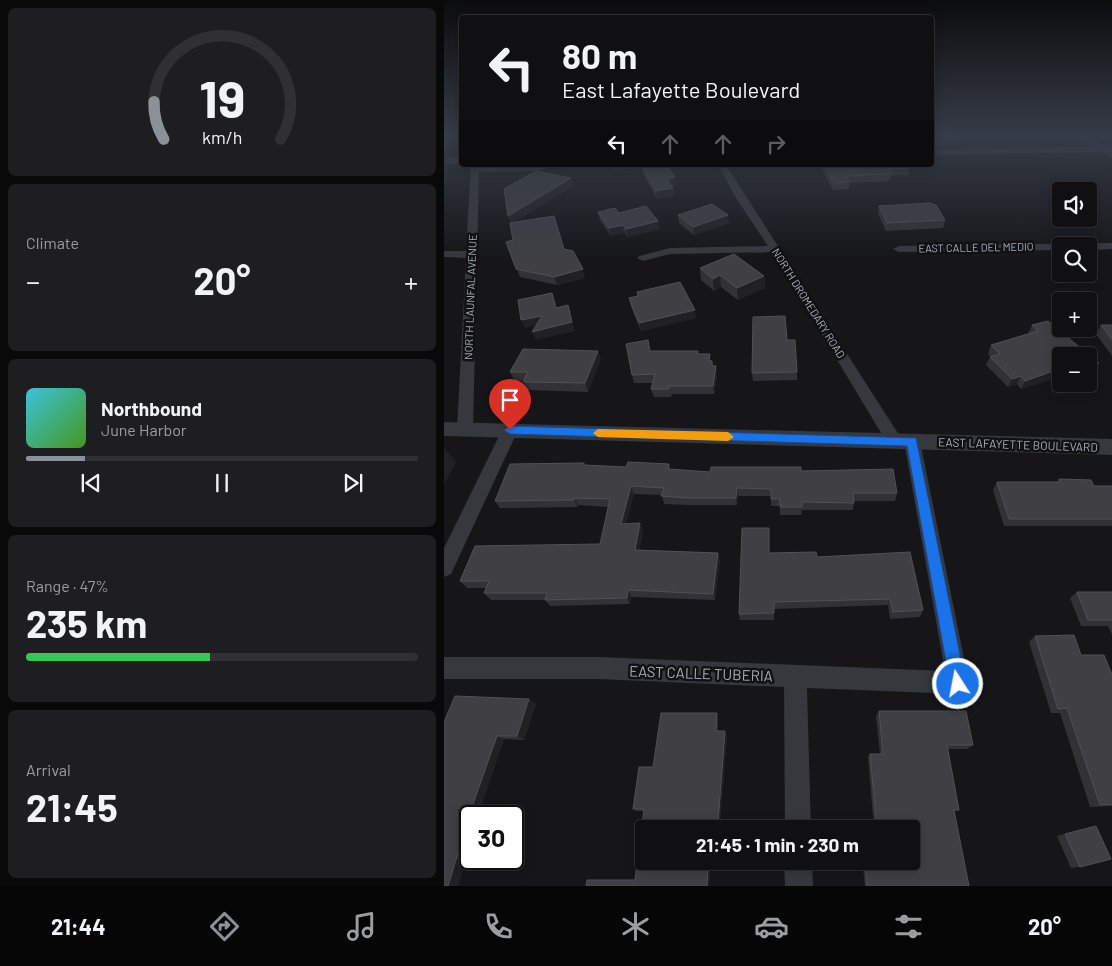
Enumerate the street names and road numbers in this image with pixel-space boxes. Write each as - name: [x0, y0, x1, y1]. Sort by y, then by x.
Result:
- street label: NORTH LAUNFAL AVENUE: [461, 234, 479, 360]
- street label: EAST CALLE DEL MEDIO: [918, 239, 1034, 255]
- street label: NORTH DROMEDARY ROAD: [770, 246, 848, 360]
- street label: EAST LAFAYETTE BOULEVARD: [938, 434, 1098, 454]
- street label: EAST CALLE TUBERIA: [629, 661, 773, 685]

